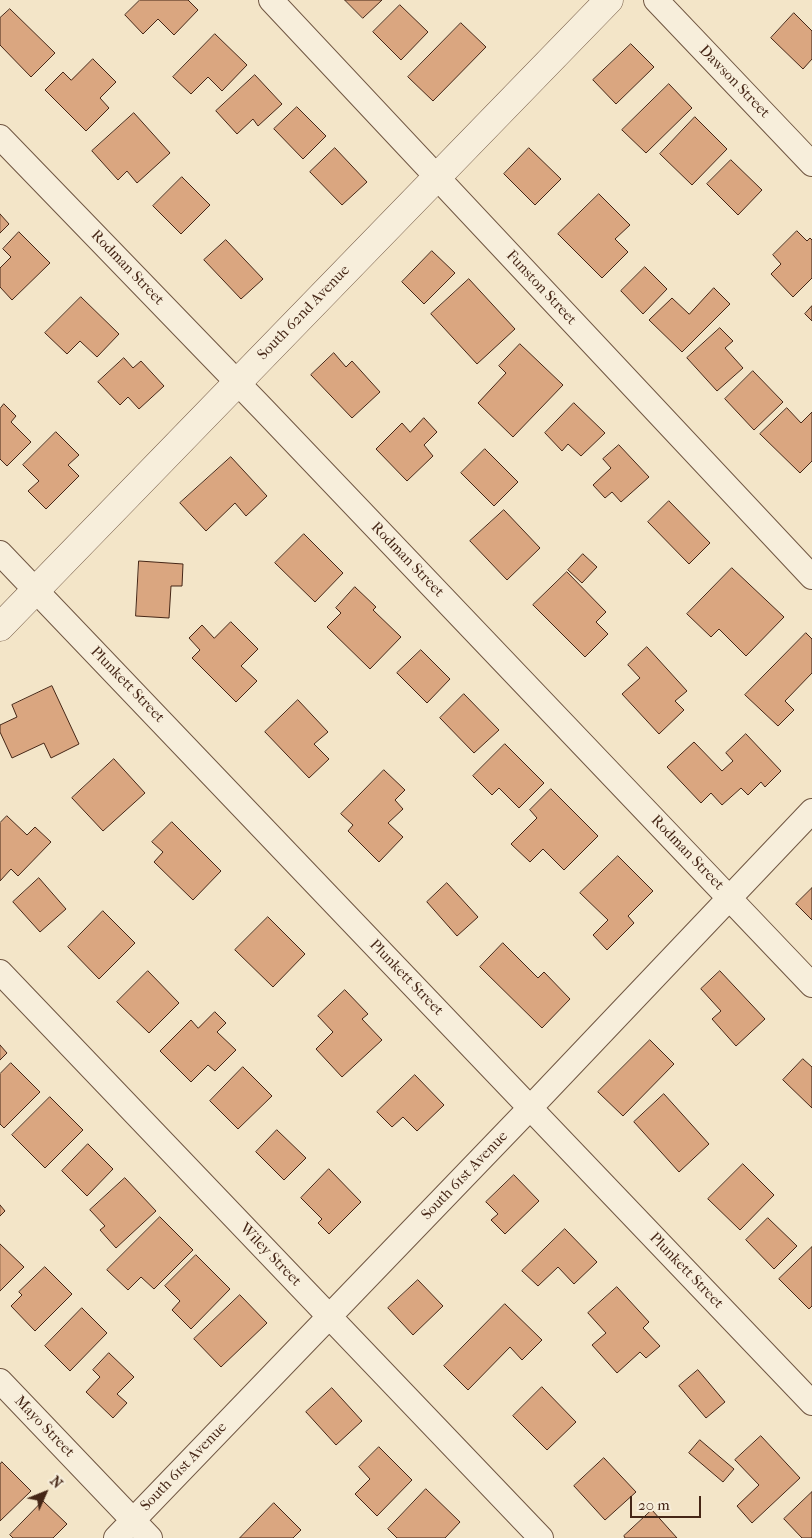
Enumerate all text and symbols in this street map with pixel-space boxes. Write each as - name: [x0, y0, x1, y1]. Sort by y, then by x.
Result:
- street label: Dawson Street: [695, 42, 773, 122]
- street label: Rodman Street: [87, 227, 167, 309]
- street label: Funston Street: [502, 247, 580, 329]
- street label: South 62nd Avenue: [254, 262, 354, 364]
- street label: Rodman Street: [367, 519, 447, 601]
- street label: Plunkett Street: [86, 643, 168, 727]
- street label: Rodman Street: [647, 812, 727, 894]
- street label: Plunkett Street: [365, 936, 447, 1020]
- street label: South 61st Avenue: [418, 1128, 512, 1224]
- street label: Wiley Street: [235, 1220, 305, 1290]
- street label: Plunkett Street: [645, 1229, 727, 1313]
- street label: Mayo Street: [10, 1393, 78, 1461]
- street label: South 61st Avenue: [137, 1419, 231, 1515]
- north arrow: [20, 1468, 70, 1518]
- text: N: [46, 1473, 66, 1492]
- scale bar: [632, 1486, 703, 1518]
- text: 20 m: [638, 1496, 670, 1514]

